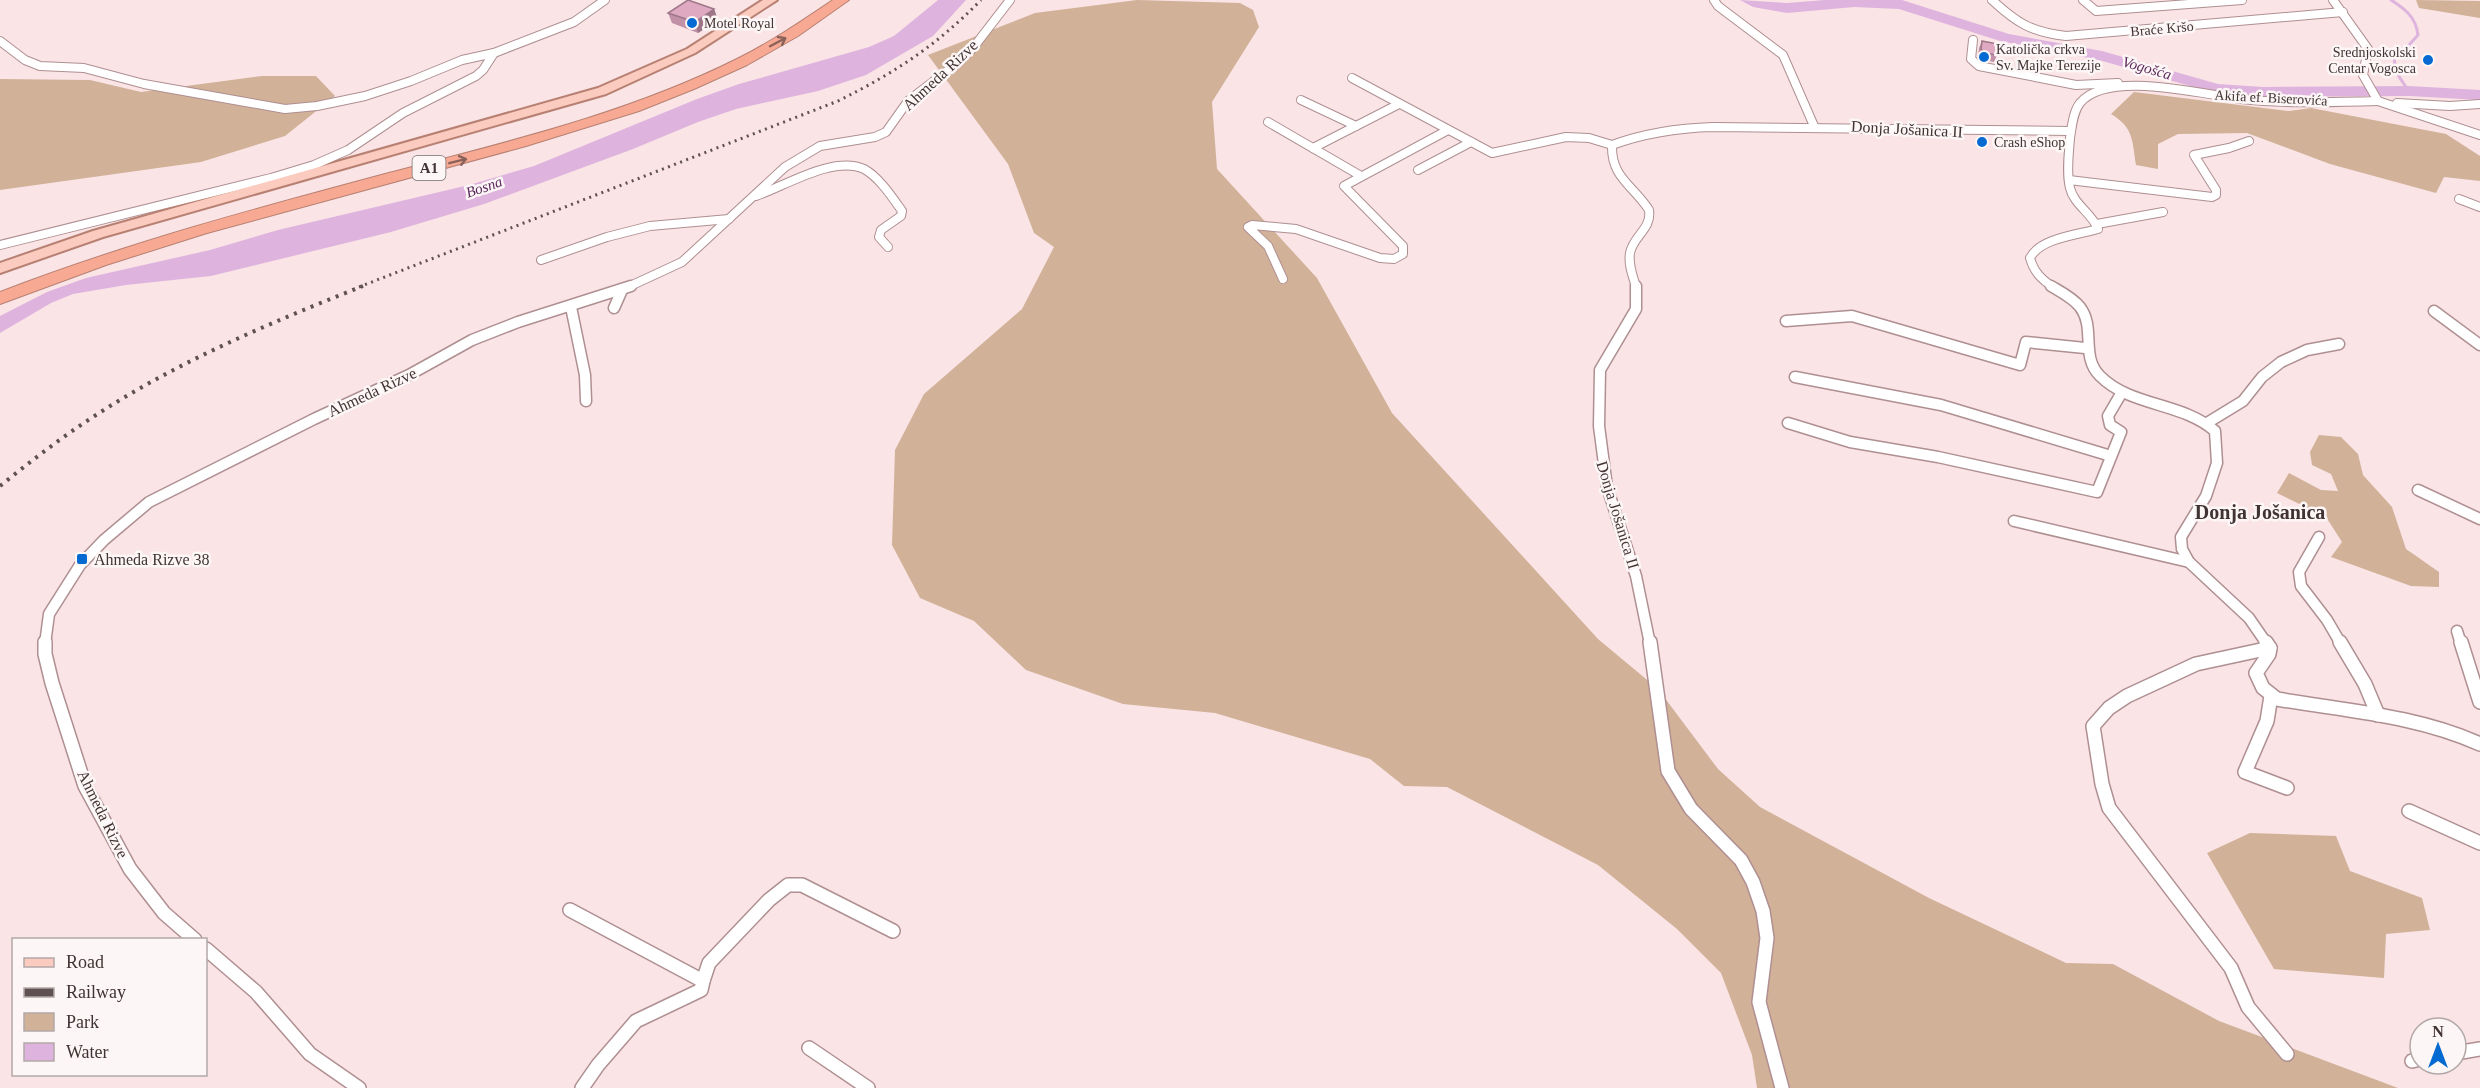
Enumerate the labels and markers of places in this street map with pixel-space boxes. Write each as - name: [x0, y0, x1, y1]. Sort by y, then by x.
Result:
- marker: Motel Royal: [685, 16, 699, 30]
- place label: Motel Royal: [704, 16, 774, 31]
- place label: Katolička crkva Sv. Majke Terezije: [1996, 42, 2101, 73]
- place label: Srednjoskolski Centar Vogosca: [2328, 45, 2417, 76]
- marker: Katolička crkva Sv. Majke Terezije: [1977, 50, 1991, 64]
- marker: Srednjoskolski Centar Vogosca: [2421, 53, 2435, 67]
- marker: Crash eShop: [1975, 135, 1989, 149]
- place label: Crash eShop: [1994, 135, 2065, 150]
- place label: Ahmeda Rizve 38: [94, 551, 210, 568]
- marker: Ahmeda Rizve 38: [75, 552, 89, 566]

